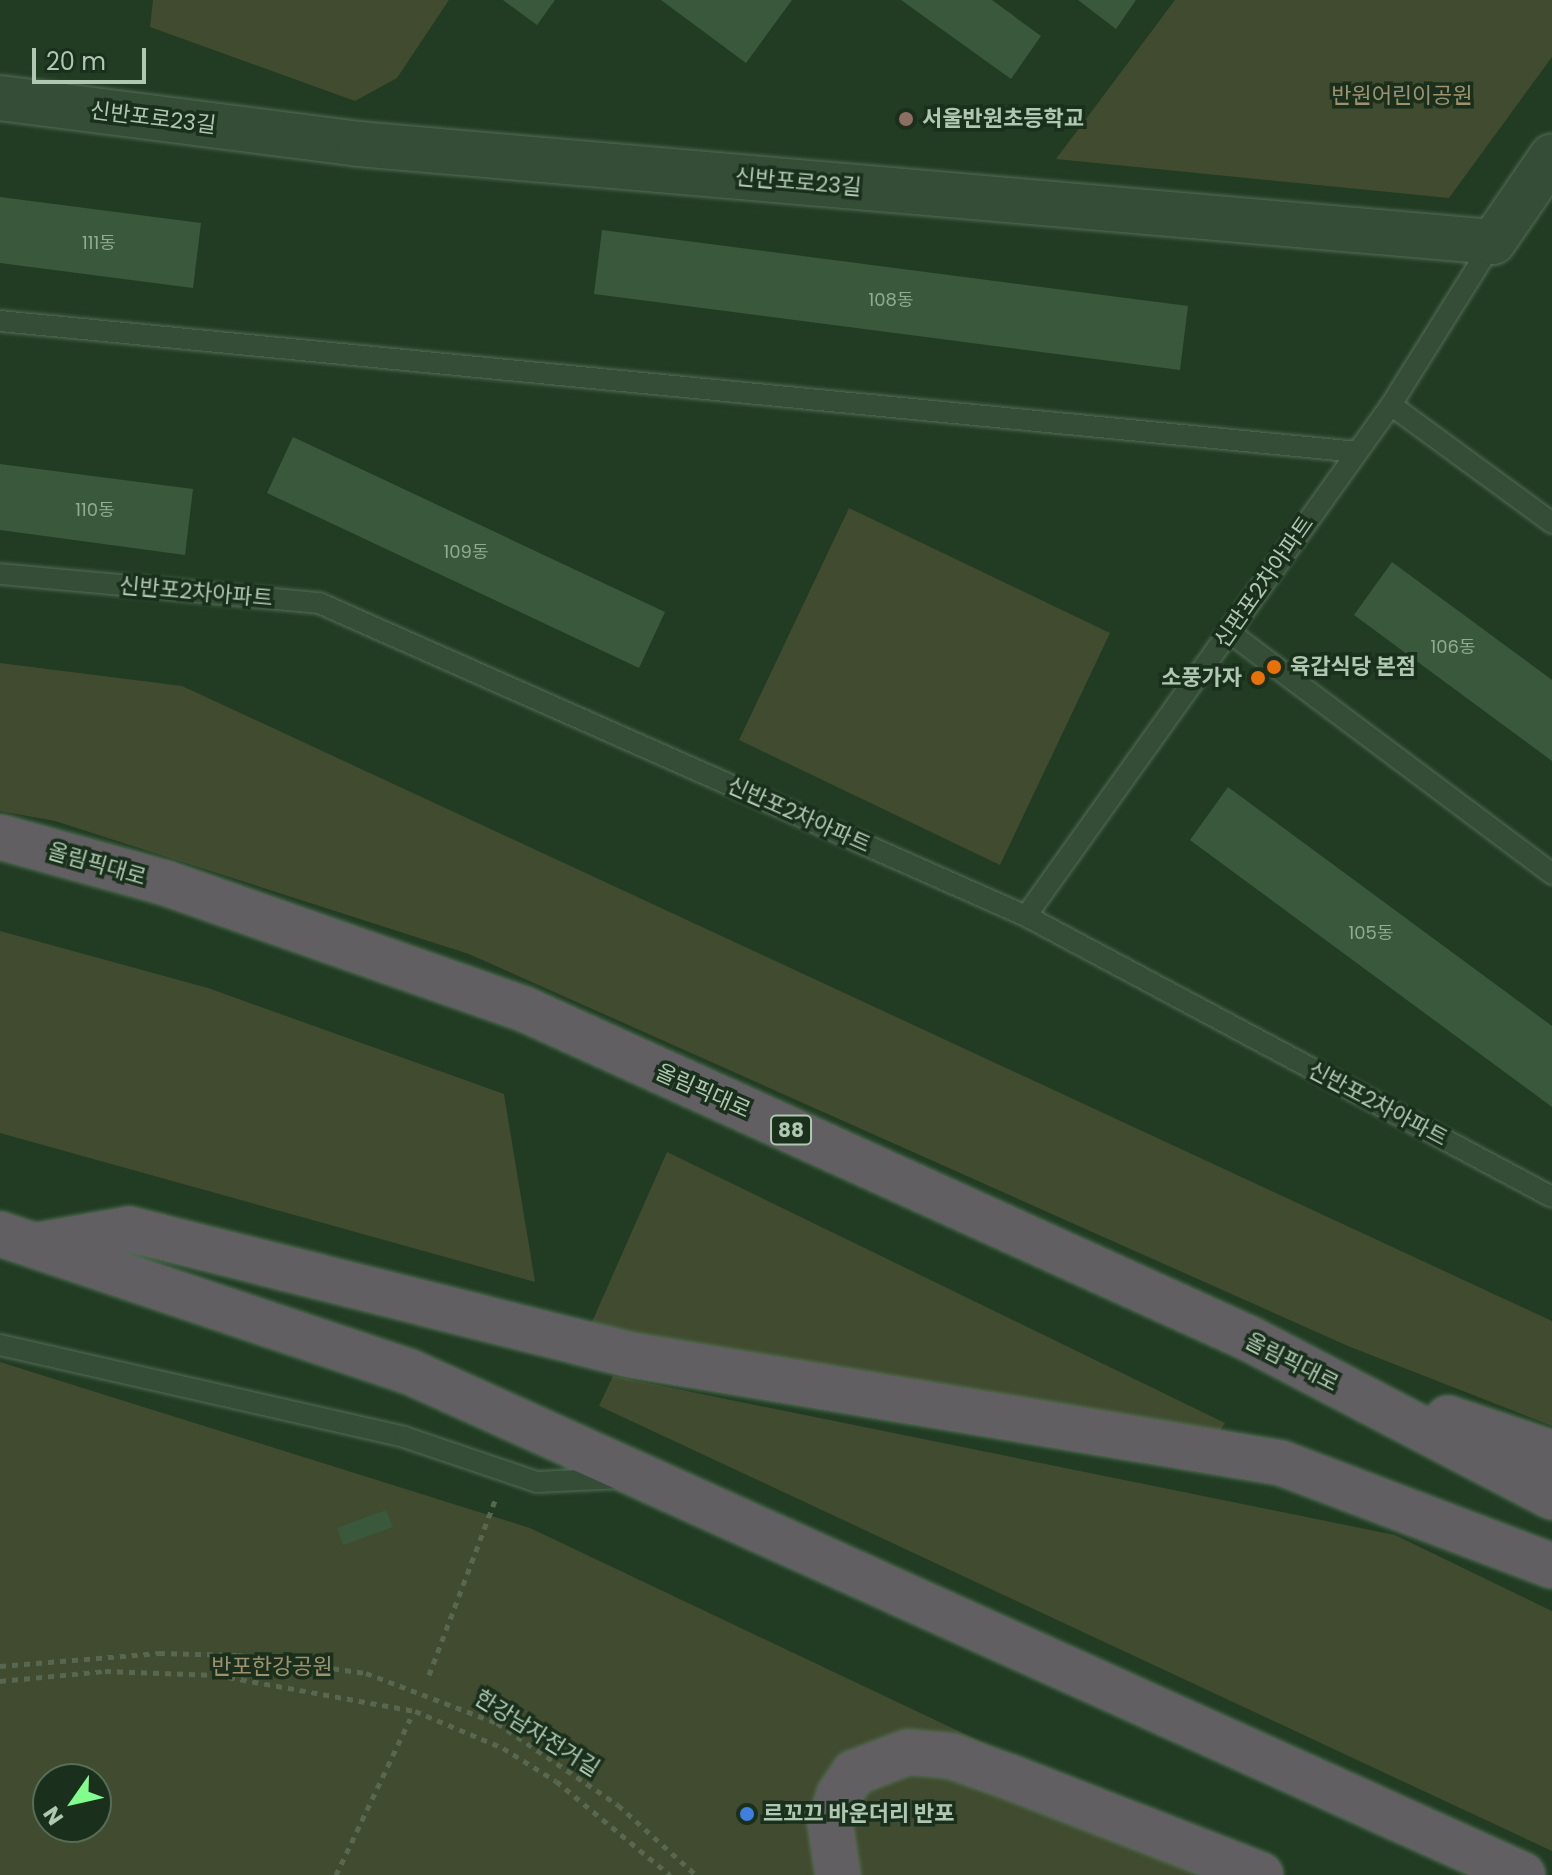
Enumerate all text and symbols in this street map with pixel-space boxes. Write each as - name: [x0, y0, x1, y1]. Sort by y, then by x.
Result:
- scale bar: [36, 32, 150, 82]
- text: 20 m: [46, 45, 106, 78]
- park label: 반원어린이공원: [1331, 83, 1473, 109]
- street label: 신반포로23길: [88, 97, 218, 139]
- place label: 서울반원초등학교: [922, 106, 1084, 132]
- marker: 서울반원초등학교: [897, 110, 915, 128]
- street label: 신반포로23길: [734, 163, 862, 201]
- house number: 111동: [82, 232, 116, 254]
- house number: 108동: [869, 289, 913, 311]
- house number: 110동: [75, 499, 115, 521]
- street label: 신판포2차아파트: [1209, 511, 1319, 653]
- house number: 109동: [444, 541, 488, 563]
- street label: 신반포2차아파트: [118, 572, 274, 612]
- house number: 106동: [1430, 636, 1476, 658]
- place label: 육갑식당 본점: [1290, 654, 1416, 680]
- marker: 육갑식당 본점: [1265, 658, 1283, 676]
- place label: 소풍가자: [1161, 665, 1242, 691]
- marker: 소풍가자: [1249, 669, 1267, 687]
- street label: 신반포2차아파트: [723, 772, 875, 858]
- street label: 올림픽대로: [45, 837, 149, 891]
- house number: 105동: [1349, 922, 1393, 944]
- street label: 신반포2차아파트: [1304, 1056, 1452, 1152]
- street label: 올림픽대로: [651, 1058, 755, 1124]
- road number: 88: [769, 1114, 813, 1146]
- street label: 올림픽대로: [1241, 1327, 1343, 1397]
- park label: 반포한강공원: [211, 1654, 333, 1680]
- street label: 한강남자전거길: [470, 1684, 604, 1782]
- north arrow: [32, 1763, 112, 1843]
- text: N: [36, 1800, 71, 1831]
- place label: 르꼬끄 바운더리 반포: [763, 1801, 954, 1827]
- marker: 르꼬끄 바운더리 반포: [738, 1805, 756, 1823]

